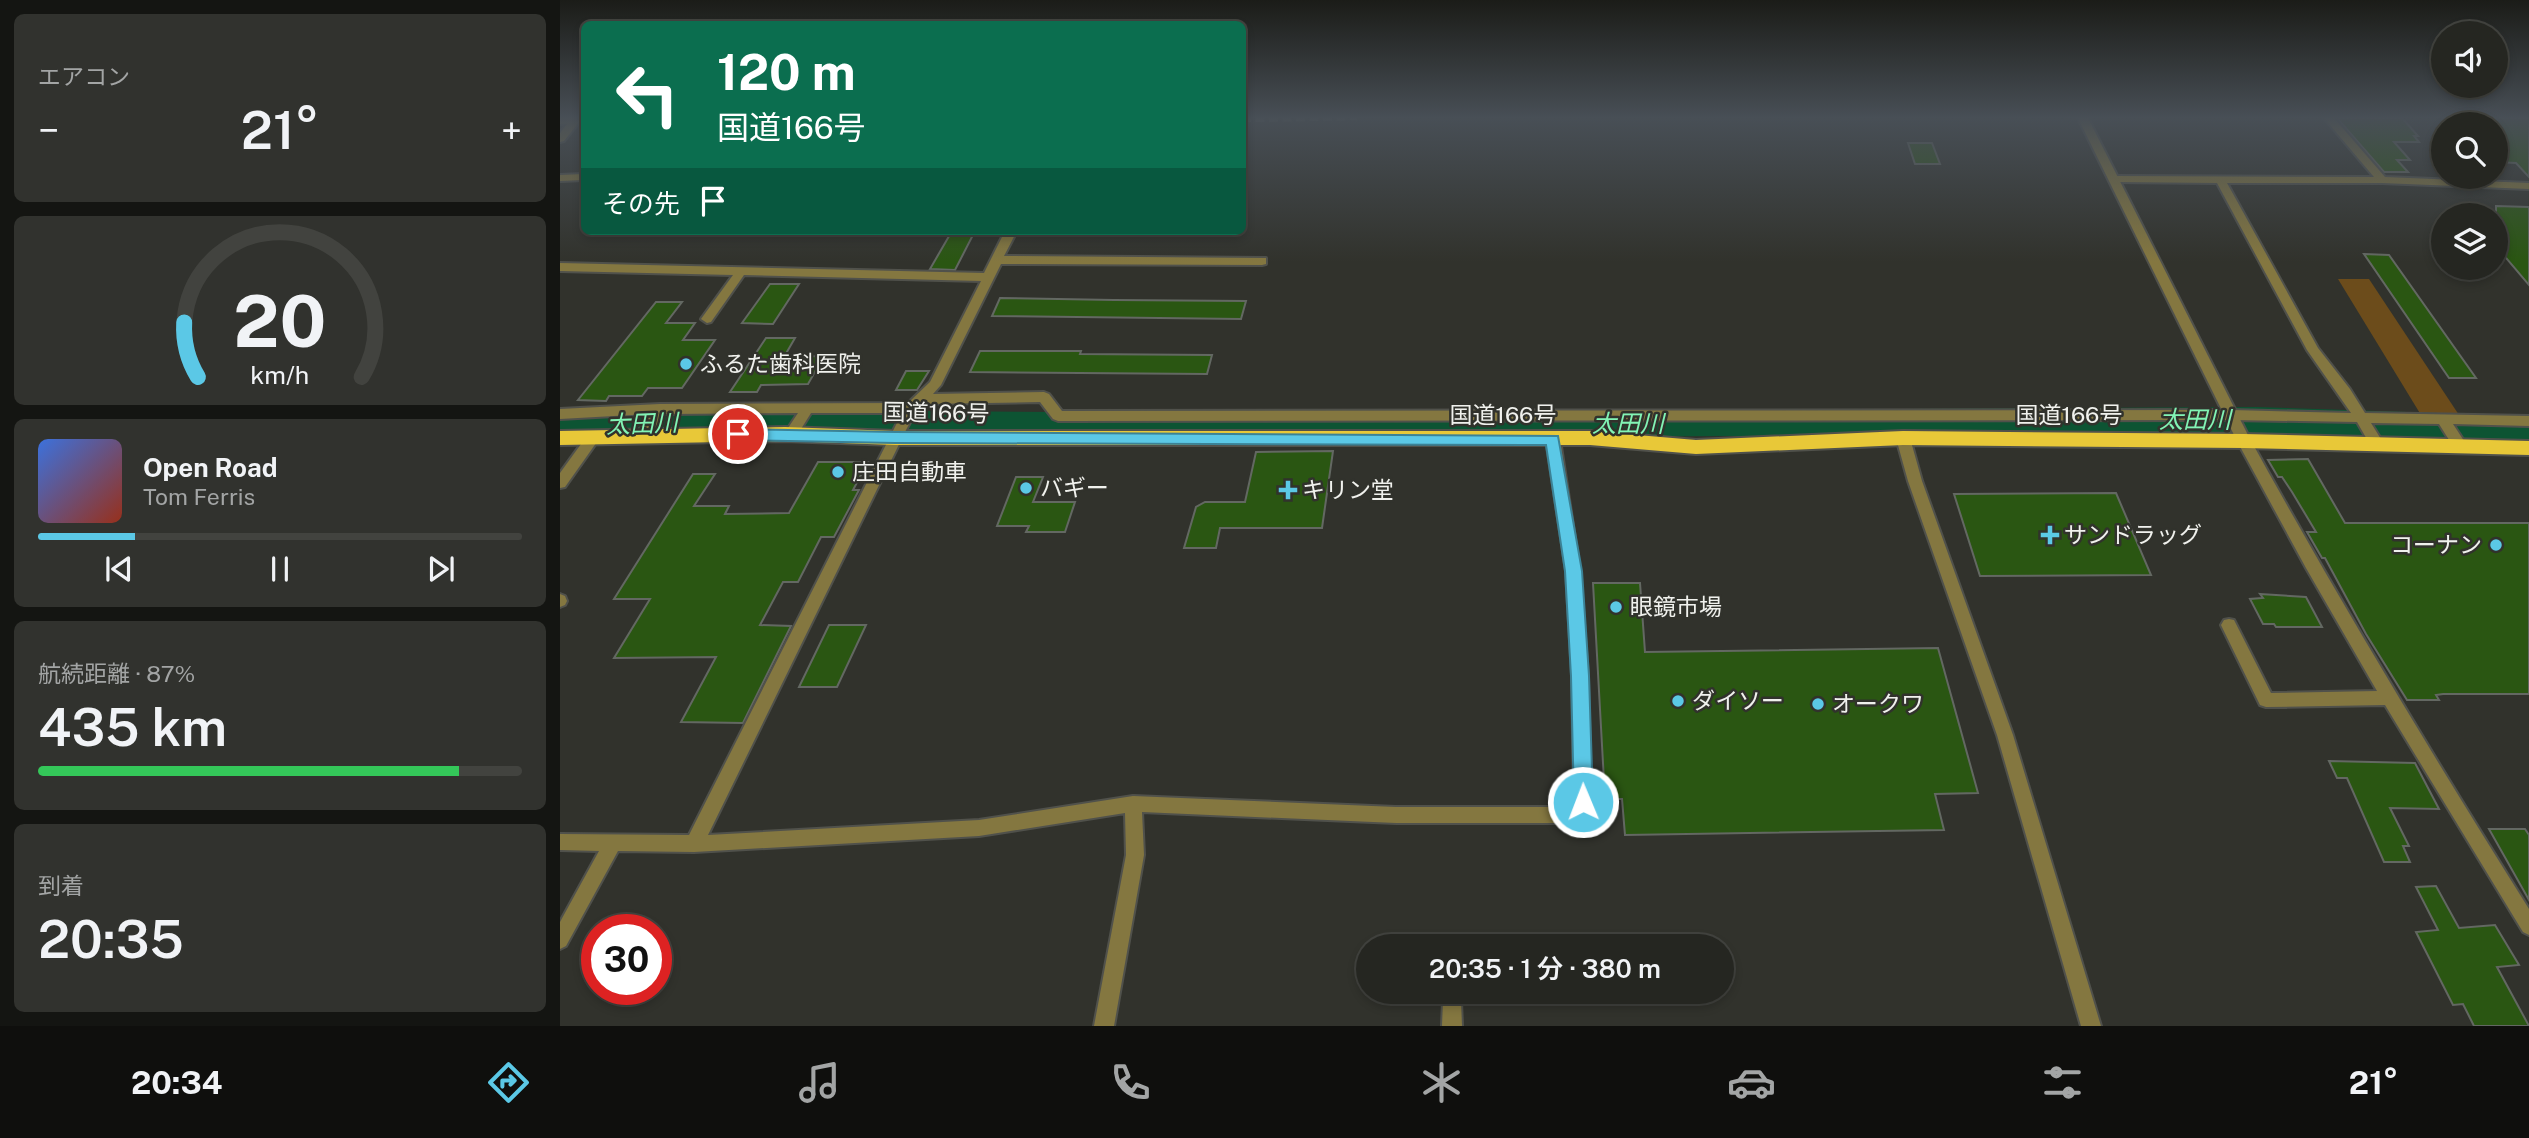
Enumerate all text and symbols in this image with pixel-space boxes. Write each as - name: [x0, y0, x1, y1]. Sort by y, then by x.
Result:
- map controls: [2431, 21, 2508, 280]
- button: sound: [2431, 21, 2508, 98]
- text: 120 m: [717, 43, 856, 101]
- icon: left: [602, 49, 693, 140]
- text: エアコン: [38, 63, 130, 90]
- text: 21°: [241, 100, 319, 161]
- text: −: [38, 108, 59, 153]
- text: +: [501, 108, 522, 153]
- text: 国道166号: [717, 109, 866, 146]
- button: search: [2431, 112, 2508, 189]
- icon: arrive: [694, 182, 732, 220]
- text: その先: [602, 188, 680, 219]
- button: layers: [2431, 203, 2508, 280]
- text: 20: [233, 278, 327, 363]
- place label: ふるた歯科医院: [700, 350, 861, 377]
- marker: ふるた歯科医院: [678, 356, 694, 372]
- text: km/h: [251, 359, 309, 389]
- street label: 国道166号: [882, 398, 990, 427]
- street label: 国道166号: [1450, 401, 1556, 428]
- street label: 国道166号: [2016, 401, 2122, 428]
- pin: [708, 404, 768, 464]
- water label: 太田川: [2159, 405, 2234, 433]
- water label: 太田川: [605, 408, 681, 438]
- water label: 太田川: [1592, 409, 1667, 437]
- icon: arrive: [719, 415, 757, 453]
- text: Open Road: [143, 452, 278, 483]
- place label: 庄田自動車: [852, 458, 967, 485]
- marker: 庄田自動車: [830, 464, 846, 480]
- place label: バギー: [1040, 474, 1109, 501]
- place label: キリン堂: [1302, 476, 1394, 503]
- marker: バギー: [1018, 480, 1034, 496]
- marker: キリン堂: [1280, 482, 1296, 498]
- text: Tom Ferris: [143, 483, 255, 510]
- place label: サンドラッグ: [2064, 521, 2202, 548]
- marker: サンドラッグ: [2042, 527, 2058, 543]
- place label: コーナン: [2390, 531, 2482, 558]
- marker: コーナン: [2488, 537, 2504, 553]
- icon: previous: [100, 550, 138, 588]
- icon: pause: [261, 550, 299, 588]
- icon: next: [422, 550, 460, 588]
- place label: 眼鏡市場: [1630, 593, 1722, 620]
- marker: 眼鏡市場: [1608, 599, 1624, 615]
- text: 航続距離 · 87%: [38, 660, 195, 687]
- place label: ダイソー: [1692, 687, 1784, 714]
- place label: オークワ: [1832, 690, 1924, 717]
- marker: ダイソー: [1670, 693, 1686, 709]
- marker: オークワ: [1810, 696, 1826, 712]
- text: 435 km: [38, 697, 227, 758]
- position arrow: [1546, 765, 1620, 839]
- text: 到着: [38, 872, 84, 899]
- text: 20:35: [38, 909, 184, 970]
- speed limit sign: 30: [581, 914, 672, 1005]
- text: 20:35 · 1 分 · 380 m: [1429, 953, 1661, 984]
- icon: directions: [484, 1058, 533, 1107]
- icon: music: [795, 1058, 844, 1107]
- icon: phone: [1106, 1058, 1155, 1107]
- icon: climate: [1417, 1058, 1466, 1107]
- icon: car: [1727, 1058, 1776, 1107]
- icon: filters: [2038, 1058, 2087, 1107]
- text: 20:34: [131, 1064, 223, 1101]
- text: 21°: [2349, 1064, 2398, 1101]

